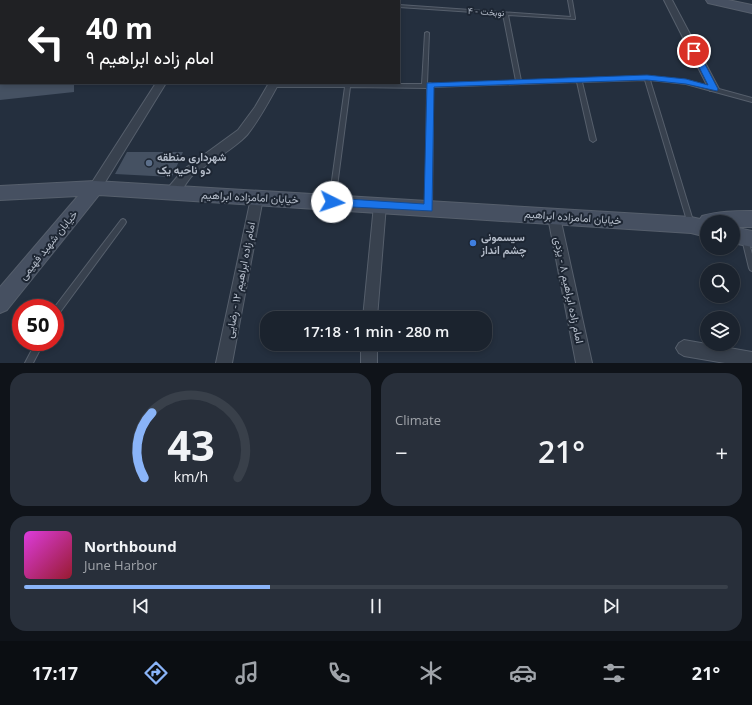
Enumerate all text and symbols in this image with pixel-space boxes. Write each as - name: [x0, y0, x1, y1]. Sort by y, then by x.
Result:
- street label: ۴ - نوبخت: [467, 4, 505, 19]
- text: 40 m: [86, 9, 153, 47]
- icon: left: [20, 16, 72, 68]
- pin: [677, 34, 711, 68]
- icon: arrive: [683, 40, 705, 62]
- text: امام زاده ابراهيم ۹: [86, 45, 214, 69]
- place label: شهرداری منطقه دو ناحیه یک: [157, 149, 227, 177]
- marker: شهرداری منطقه دو ناحیه یک: [144, 158, 154, 168]
- position arrow: [311, 181, 353, 223]
- street label: خیابان امامزاده ابراهیم: [201, 186, 299, 208]
- street label: خیابان امامزاده ابراهیم: [524, 206, 622, 228]
- street label: خیابان شهید فهیمی: [15, 207, 80, 283]
- map controls: [700, 215, 740, 351]
- button: sound: [700, 215, 740, 255]
- street label: امام زاده ابراهیم ۱۲ - رضایی: [221, 221, 259, 339]
- place label: سیسمونی چشم انداز: [480, 229, 527, 258]
- street label: امام زاده ابراهیم ۸ - یزدی: [550, 235, 588, 345]
- marker: سیسمونی چشم انداز: [468, 238, 478, 248]
- button: search: [700, 263, 740, 303]
- speed limit sign: 50: [12, 299, 64, 351]
- button: layers: [700, 311, 740, 351]
- text: 17:18 · 1 min · 280 m: [303, 321, 449, 341]
- text: Climate: [395, 411, 441, 429]
- text: 43: [167, 416, 214, 472]
- text: 21°: [538, 431, 585, 472]
- text: −: [395, 437, 408, 467]
- text: +: [715, 437, 728, 467]
- text: km/h: [173, 466, 208, 485]
- text: Northbound: [84, 536, 177, 556]
- text: June Harbor: [84, 556, 157, 574]
- icon: previous: [130, 595, 152, 617]
- icon: pause: [365, 595, 387, 617]
- icon: next: [600, 595, 622, 617]
- icon: directions: [142, 659, 170, 687]
- icon: music: [233, 659, 261, 687]
- icon: phone: [325, 659, 353, 687]
- icon: climate: [417, 659, 445, 687]
- icon: car: [509, 659, 537, 687]
- icon: filters: [600, 659, 628, 687]
- text: 17:17: [32, 661, 78, 685]
- text: 21°: [692, 661, 720, 685]

